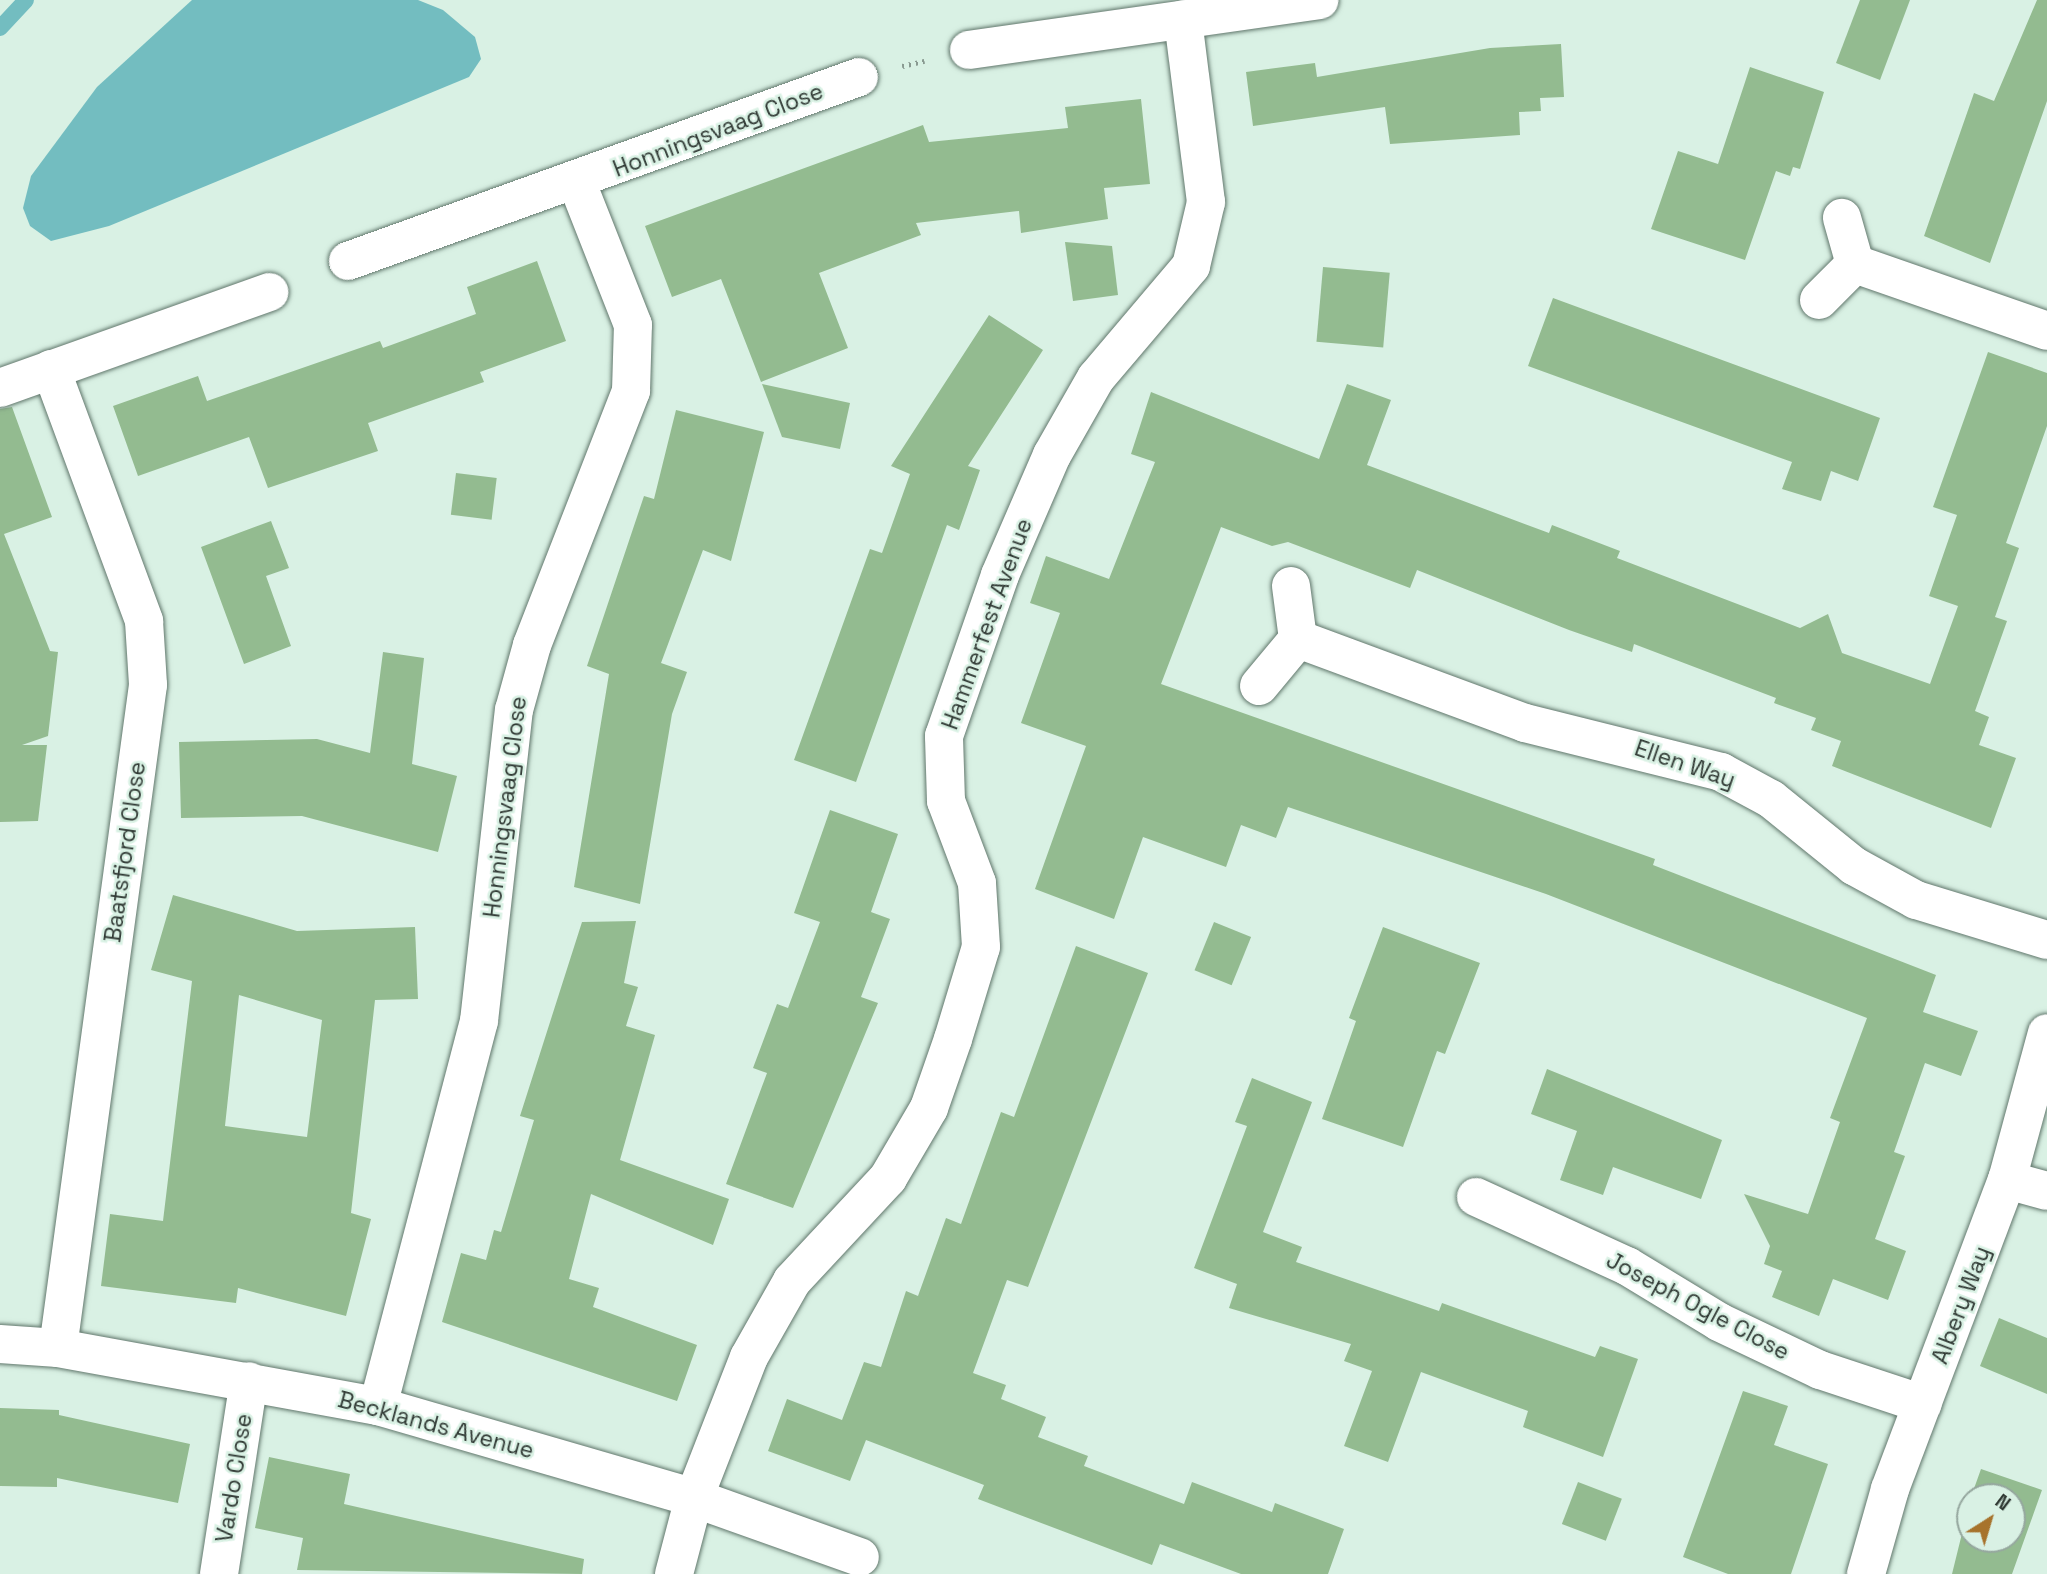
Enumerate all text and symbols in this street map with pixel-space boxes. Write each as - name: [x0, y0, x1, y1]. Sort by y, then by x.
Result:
- street label: Honningsvaag Close: [609, 77, 827, 183]
- street label: Hammerfest Avenue: [936, 515, 1038, 733]
- street label: Honningsvaag Close: [478, 695, 532, 919]
- street label: Ellen Way: [1631, 734, 1739, 794]
- street label: Baatsfjord Close: [99, 760, 151, 944]
- street label: Albery Way: [1926, 1242, 1996, 1368]
- street label: Joseph Ogle Close: [1602, 1246, 1794, 1366]
- street label: Becklands Avenue: [335, 1386, 537, 1464]
- street label: Vardo Close: [210, 1412, 258, 1544]
- north arrow: [1956, 1483, 2026, 1553]
- text: N: [1990, 1489, 2015, 1516]

